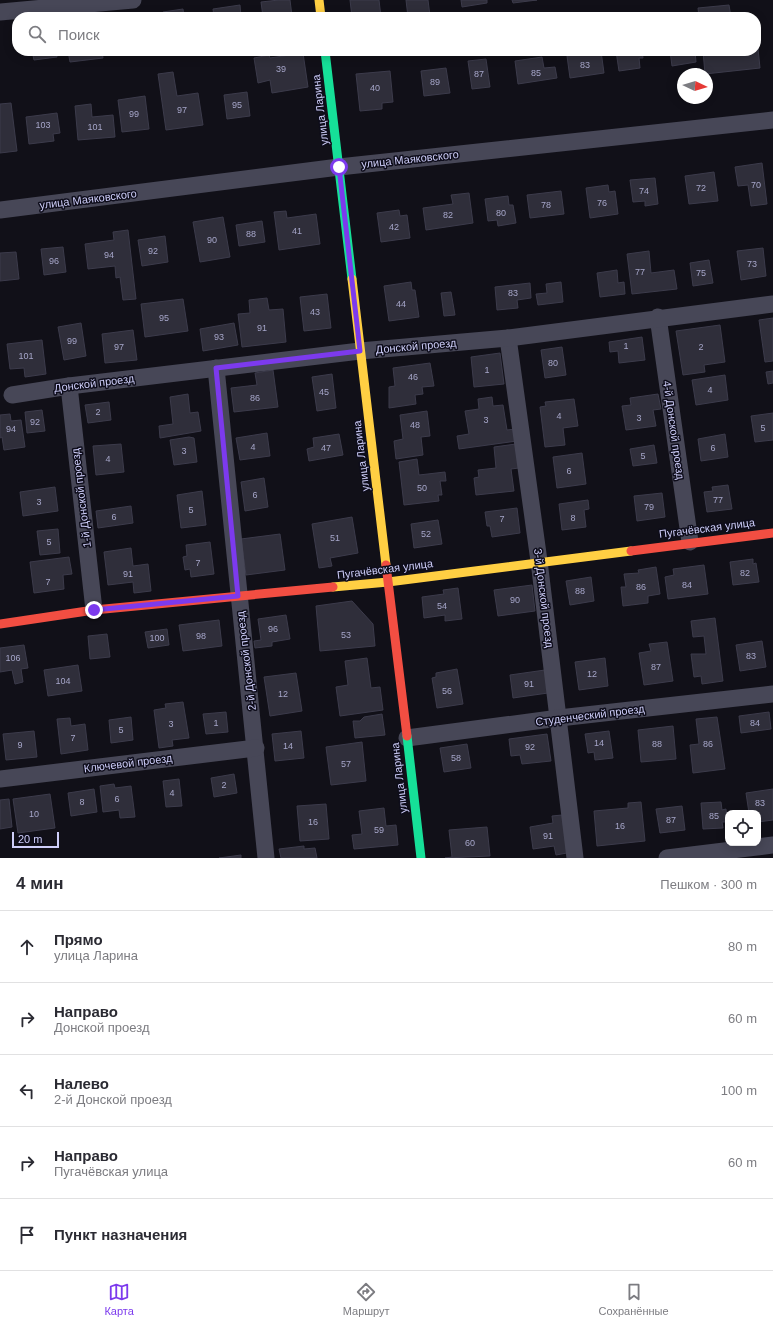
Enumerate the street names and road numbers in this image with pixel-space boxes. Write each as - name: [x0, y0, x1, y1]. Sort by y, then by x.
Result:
- street label: улица Ларина: [310, 73, 330, 146]
- street label: улица Маяковского: [361, 148, 459, 170]
- street label: улица Маяковского: [39, 187, 137, 211]
- street label: Донской проезд: [375, 336, 457, 355]
- street label: Донской проезд: [53, 372, 135, 394]
- street label: 4-й Донской проезд: [661, 380, 687, 481]
- street label: улица Ларина: [351, 419, 371, 492]
- street label: 1-й Донской проезд: [69, 447, 93, 548]
- street label: Пугачёвская улица: [658, 516, 757, 540]
- street label: 3-й Донской проезд: [532, 548, 556, 649]
- street label: Пугачёвская улица: [336, 557, 435, 581]
- street label: 2-й Донской проезд: [234, 610, 258, 711]
- street label: Студенческий проезд: [535, 702, 646, 728]
- street label: улица Ларина: [389, 741, 409, 814]
- street label: Ключевой проезд: [83, 752, 173, 774]

